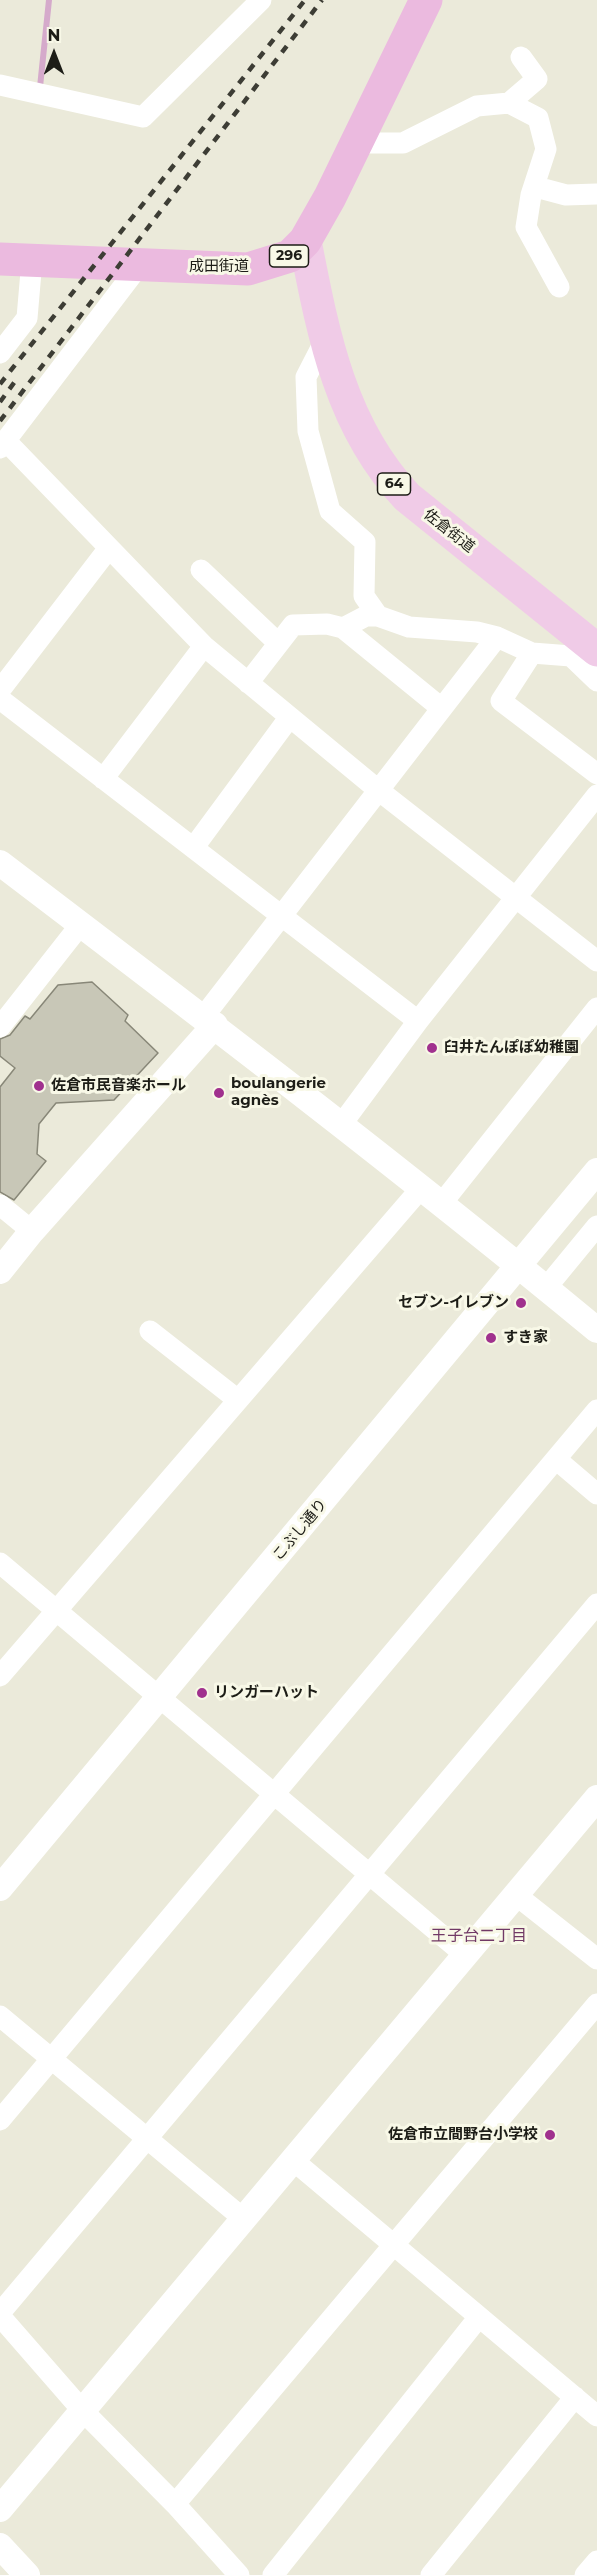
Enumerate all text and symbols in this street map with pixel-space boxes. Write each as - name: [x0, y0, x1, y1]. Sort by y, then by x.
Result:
- north arrow: [24, 24, 84, 84]
- text: N: [48, 26, 60, 45]
- road number: 296: [270, 245, 308, 267]
- street label: 成田街道: [189, 258, 249, 276]
- road number: 64: [378, 473, 410, 495]
- street label: 佐倉街道: [420, 505, 478, 557]
- place label: 臼井たんぽぽ幼稚園: [444, 1039, 579, 1057]
- marker: 臼井たんぽぽ幼稚園: [425, 1041, 439, 1055]
- place label: boulangerie agnès: [231, 1075, 326, 1110]
- place label: 佐倉市民音楽ホール: [51, 1077, 186, 1095]
- marker: 佐倉市民音楽ホール: [32, 1079, 46, 1093]
- marker: boulangerie agnès: [212, 1086, 226, 1100]
- place label: セブン-イレブン: [398, 1294, 509, 1312]
- marker: セブン-イレブン: [514, 1296, 528, 1310]
- place label: すき家: [503, 1329, 548, 1347]
- marker: すき家: [484, 1331, 498, 1345]
- street label: こぶし通り: [269, 1495, 331, 1565]
- place label: リンガーハット: [214, 1684, 319, 1702]
- marker: リンガーハット: [195, 1686, 209, 1700]
- district label: 王子台二丁目: [431, 1926, 527, 1946]
- place label: 佐倉市立間野台小学校: [388, 2126, 538, 2144]
- marker: 佐倉市立間野台小学校: [543, 2128, 557, 2142]

